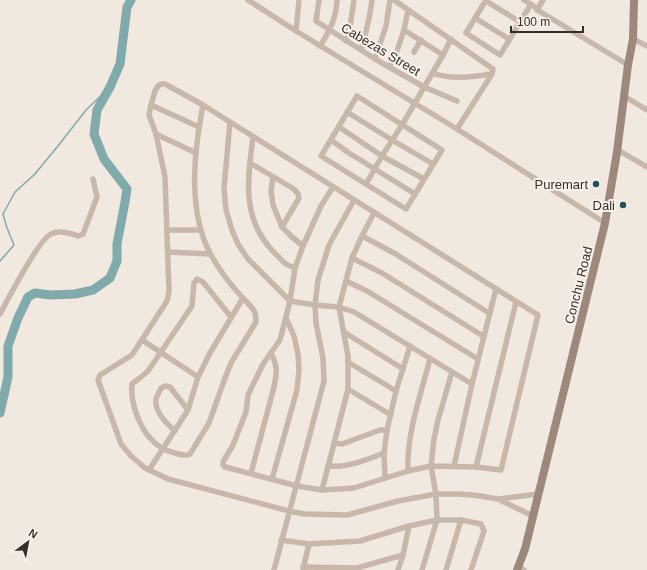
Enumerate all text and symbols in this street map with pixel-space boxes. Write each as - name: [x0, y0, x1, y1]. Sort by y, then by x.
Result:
- scale bar: [511, 8, 583, 34]
- text: 100 m: [517, 15, 550, 29]
- street label: Cabezas Street: [338, 20, 423, 79]
- place label: Puremart: [535, 177, 588, 192]
- marker: Puremart: [591, 179, 601, 189]
- place label: Dali: [593, 198, 615, 213]
- marker: Dali: [618, 200, 628, 210]
- street label: Conchu Road: [562, 245, 595, 326]
- north arrow: [8, 522, 48, 562]
- text: N: [27, 526, 40, 541]

